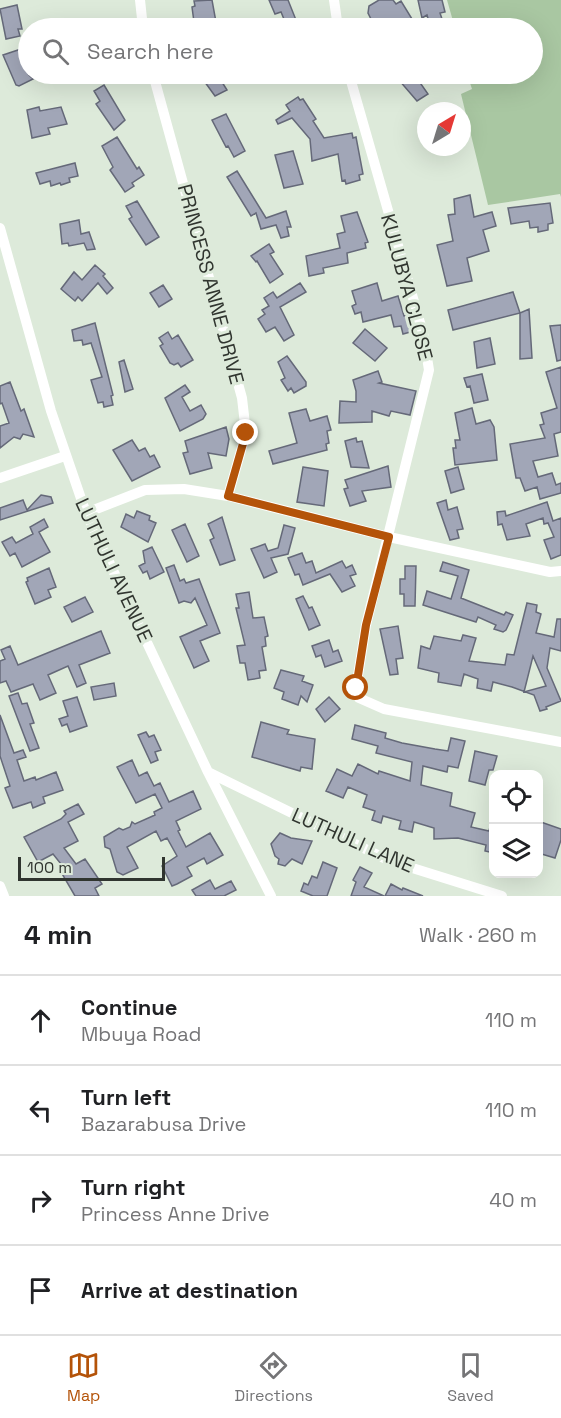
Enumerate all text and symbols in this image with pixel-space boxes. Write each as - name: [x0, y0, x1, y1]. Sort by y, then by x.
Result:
- search box: [18, 18, 543, 84]
- icon: search: [39, 35, 72, 68]
- text: Search here: [87, 37, 214, 65]
- north arrow: [417, 102, 471, 156]
- street label: PRINCESS ANNE DRIVE: [172, 181, 250, 387]
- street label: KULUBYA CLOSE: [375, 211, 439, 363]
- route end: [232, 419, 258, 445]
- street label: LUTHULI AVENUE: [69, 494, 159, 646]
- route start: [342, 674, 368, 700]
- map controls: [489, 770, 543, 878]
- button: locate: [489, 770, 543, 824]
- street label: LUTHULI LANE: [288, 801, 418, 879]
- button: layers: [489, 824, 543, 878]
- scale bar: [18, 854, 165, 882]
- text: 100 m: [27, 857, 72, 878]
- text: 4 min: [24, 918, 92, 952]
- text: Walk · 260 m: [419, 922, 537, 948]
- text: Continue: [81, 993, 177, 1021]
- icon: ahead: [24, 1004, 57, 1037]
- text: 110 m: [485, 1007, 537, 1033]
- text: Mbuya Road: [81, 1021, 201, 1047]
- text: Turn left: [81, 1083, 171, 1111]
- icon: left: [24, 1094, 57, 1127]
- text: 110 m: [485, 1097, 537, 1123]
- text: Bazarabusa Drive: [81, 1111, 246, 1137]
- text: Turn right: [81, 1173, 186, 1201]
- icon: right: [24, 1184, 57, 1217]
- text: 40 m: [489, 1187, 537, 1213]
- text: Princess Anne Drive: [81, 1201, 269, 1227]
- icon: arrive: [24, 1274, 57, 1307]
- text: Arrive at destination: [81, 1276, 298, 1304]
- tab: Map: [67, 1349, 100, 1406]
- tab: Directions: [235, 1349, 313, 1406]
- tab: Saved: [447, 1349, 494, 1406]

